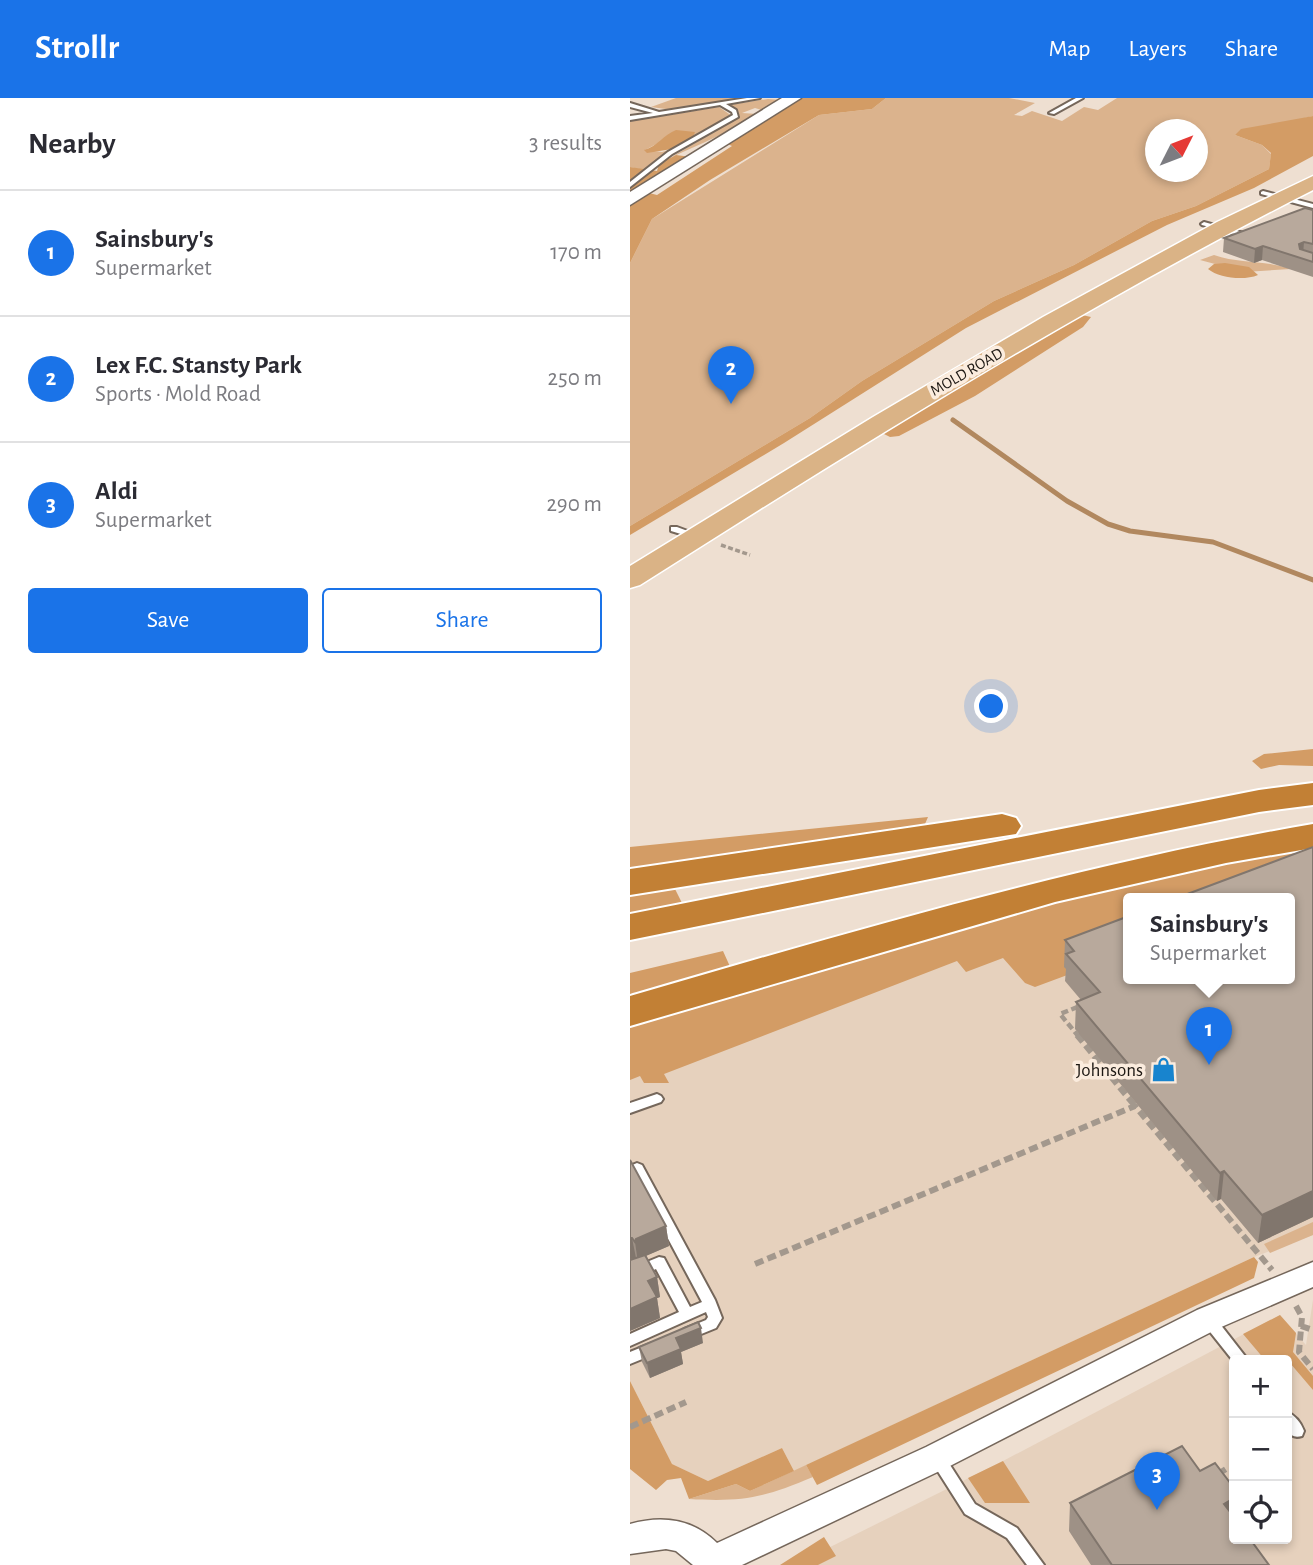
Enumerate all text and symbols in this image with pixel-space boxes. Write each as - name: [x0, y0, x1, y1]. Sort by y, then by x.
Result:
- text: Strollr: [35, 32, 119, 65]
- text: Map: [1048, 37, 1090, 61]
- text: Layers: [1128, 37, 1187, 61]
- text: Share: [1225, 37, 1278, 61]
- north arrow: [1145, 119, 1208, 182]
- text: Nearby: [28, 129, 116, 159]
- text: 3 results: [529, 132, 602, 155]
- text: Sainsbury's: [95, 226, 214, 252]
- text: 1: [47, 241, 55, 264]
- text: 170 m: [550, 241, 602, 264]
- text: Supermarket: [95, 257, 212, 280]
- street label: MOLD ROAD: [928, 345, 1005, 399]
- pin: 2: [708, 346, 754, 404]
- text: Lex F.C. Stansty Park: [95, 352, 302, 378]
- text: 2: [46, 367, 56, 390]
- text: 250 m: [548, 367, 602, 390]
- text: Sports · Mold Road: [95, 383, 261, 406]
- text: Aldi: [95, 478, 138, 504]
- text: 3: [46, 493, 56, 516]
- text: 290 m: [546, 493, 602, 516]
- text: Supermarket: [95, 509, 212, 532]
- button: Save: [28, 588, 308, 653]
- button: Share: [322, 588, 602, 653]
- your location: [974, 689, 1008, 723]
- popup: [1123, 893, 1295, 984]
- text: Sainsbury's: [1150, 911, 1268, 937]
- text: Supermarket: [1150, 942, 1266, 965]
- pin: 1: [1186, 1007, 1232, 1065]
- shop icon: Johnsons: [1149, 1055, 1177, 1083]
- place label: Johnsons: [1076, 1061, 1143, 1080]
- map controls: [1229, 1355, 1292, 1544]
- button: +: [1229, 1355, 1292, 1418]
- button: −: [1229, 1418, 1292, 1481]
- pin: 3: [1134, 1452, 1180, 1510]
- button: locate: [1229, 1481, 1292, 1544]

